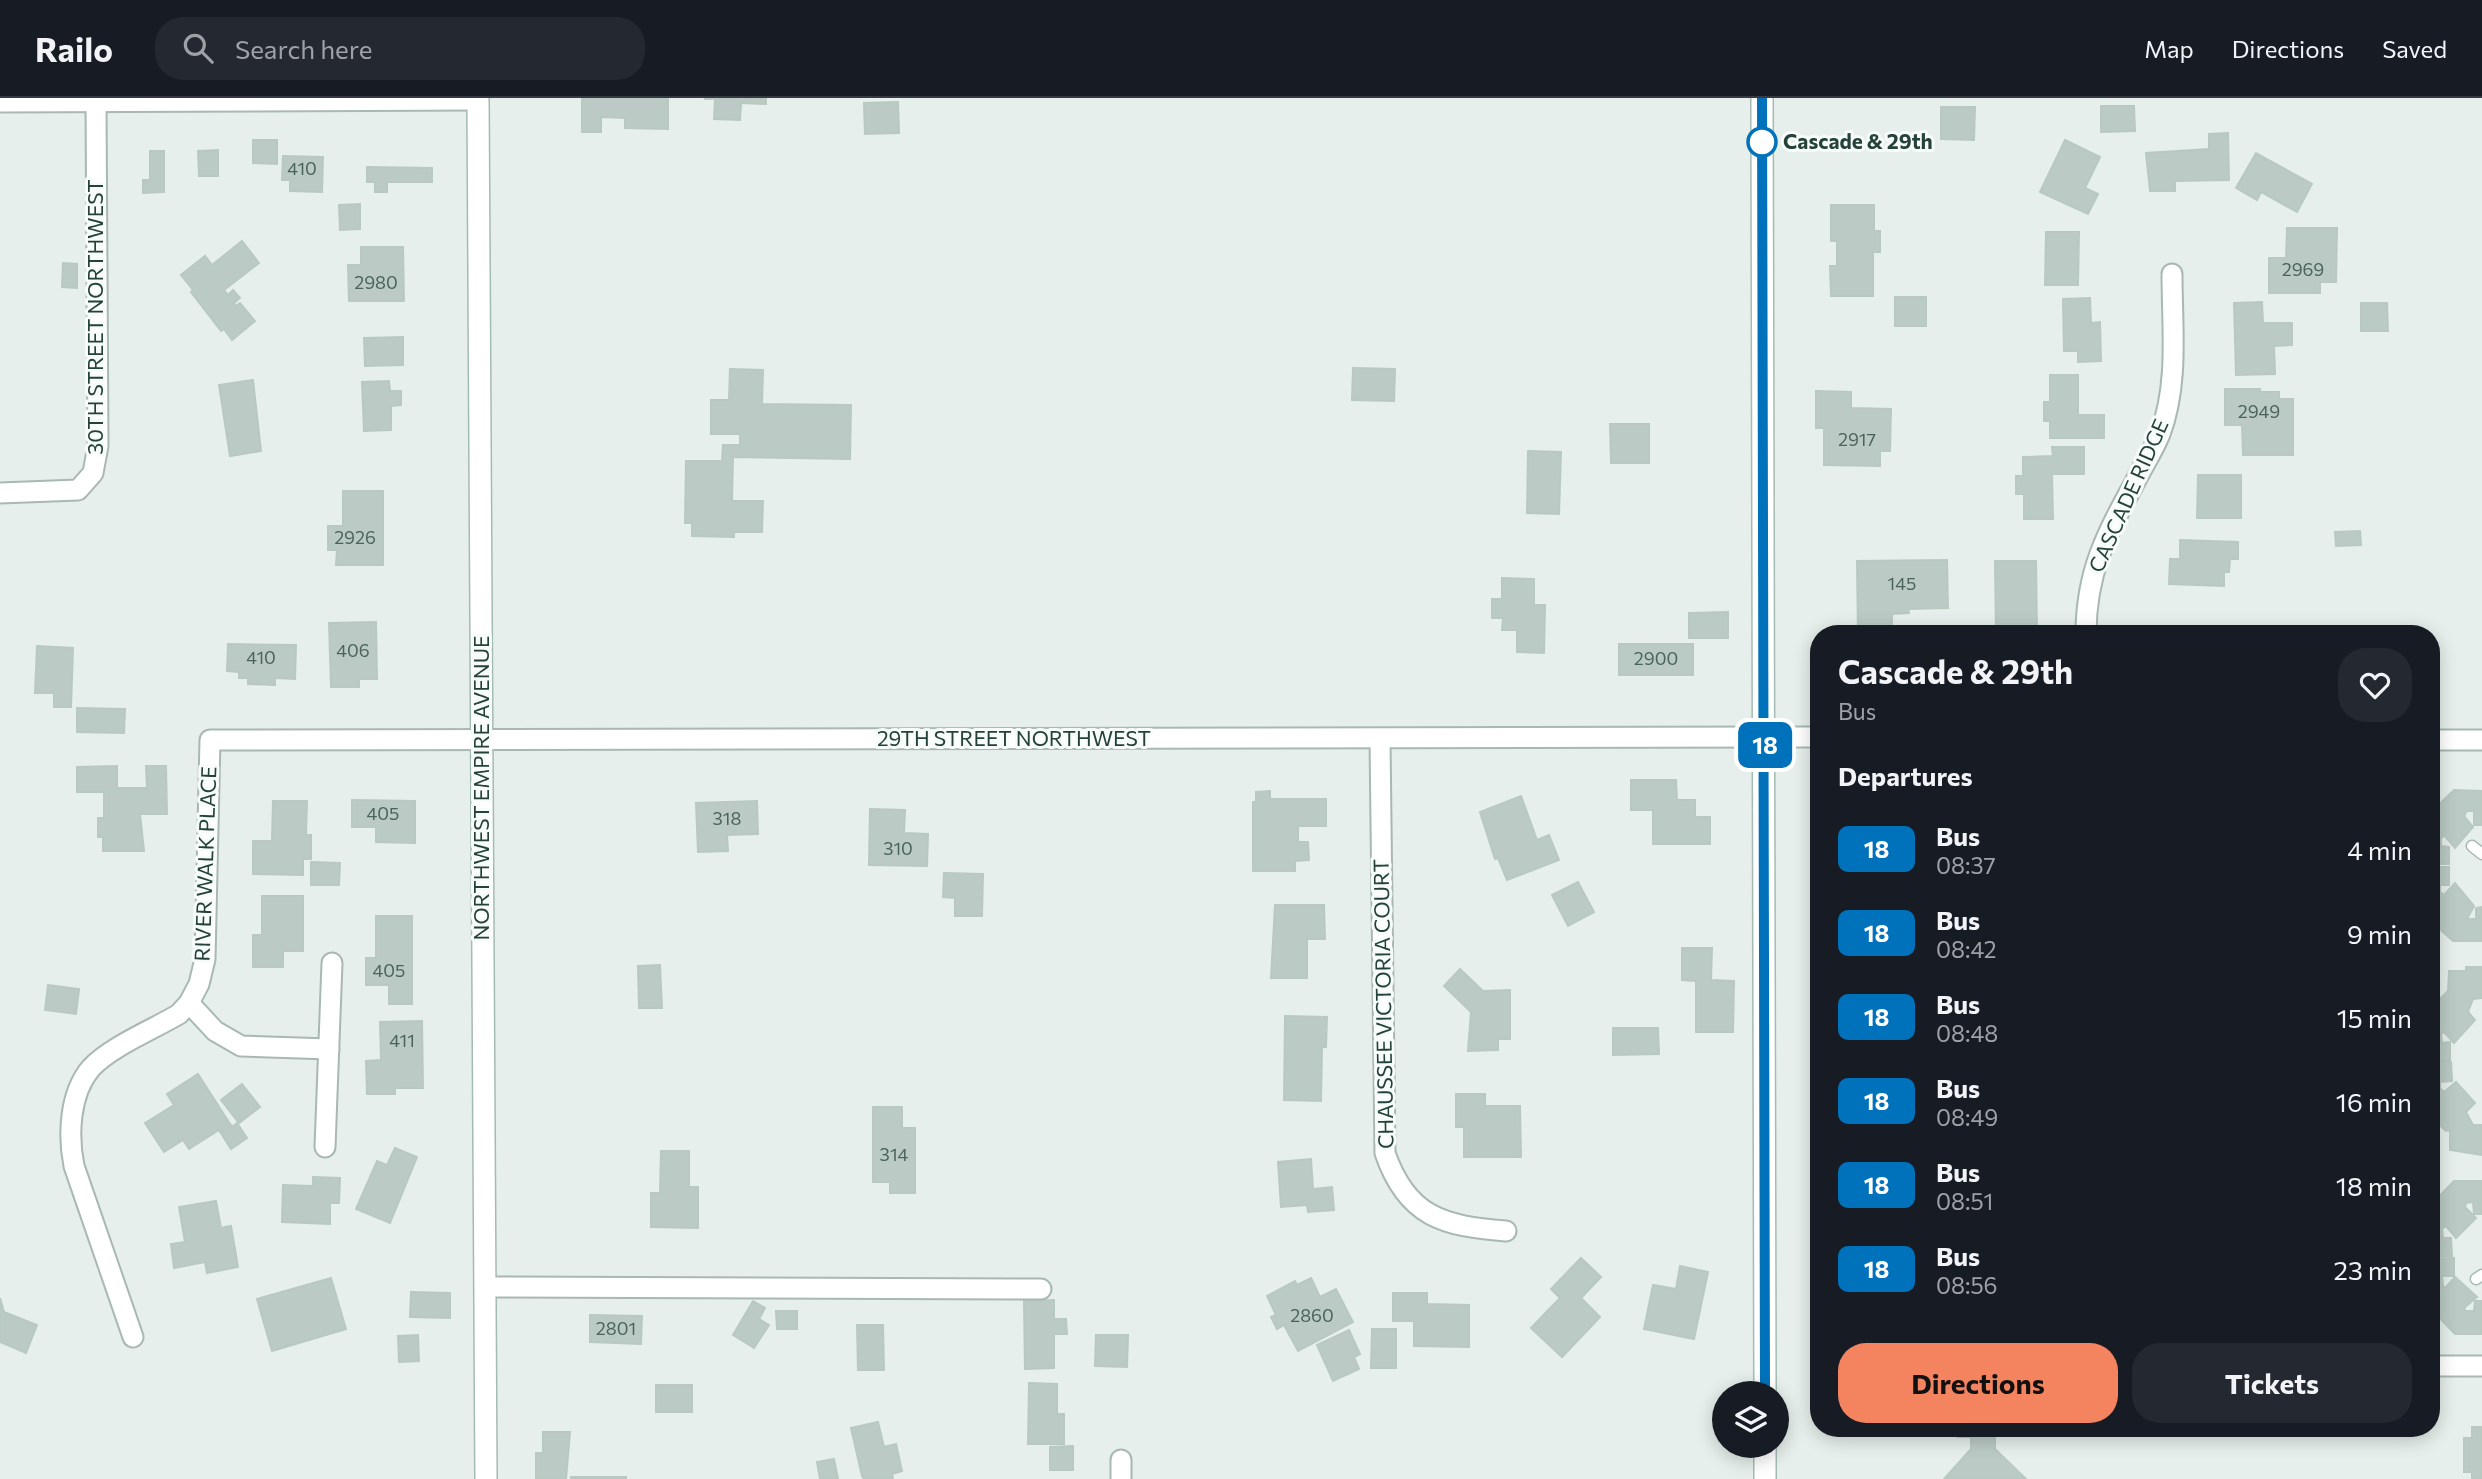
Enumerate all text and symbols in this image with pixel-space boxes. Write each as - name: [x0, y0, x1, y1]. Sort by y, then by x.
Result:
- search box: [155, 17, 645, 80]
- text: Railo: [35, 28, 113, 69]
- icon: search: [179, 29, 217, 67]
- text: Search here: [235, 33, 372, 64]
- text: Map: [2144, 34, 2194, 63]
- text: Directions: [2232, 34, 2344, 63]
- text: Saved: [2382, 34, 2447, 63]
- marker: Cascade & 29th: [1747, 127, 1777, 157]
- place label: Cascade & 29th: [1783, 128, 1933, 153]
- house number: 410: [287, 157, 317, 179]
- street label: 30TH STREET NORTHWEST: [82, 179, 107, 455]
- house number: 2969: [2282, 258, 2324, 280]
- house number: 2980: [354, 271, 398, 293]
- house number: 2949: [2238, 400, 2280, 422]
- street label: CASCADE RIDGE: [2083, 415, 2173, 576]
- house number: 2917: [1838, 428, 1876, 450]
- house number: 2926: [334, 526, 376, 548]
- house number: 145: [1888, 572, 1916, 594]
- street label: NORTHWEST EMPIRE AVENUE: [468, 636, 493, 940]
- house number: 406: [336, 639, 370, 661]
- house number: 410: [246, 646, 276, 668]
- house number: 2900: [1634, 647, 1678, 669]
- button: heart: [2338, 648, 2412, 722]
- text: Cascade & 29th: [1838, 650, 2073, 691]
- text: Bus: [1838, 697, 1876, 725]
- line badge: 18: [1734, 722, 1796, 768]
- street label: 29TH STREET NORTHWEST: [877, 725, 1151, 750]
- text: 18: [1752, 730, 1778, 759]
- text: Departures: [1838, 760, 1973, 791]
- street label: RIVER WALK PLACE: [189, 766, 220, 962]
- house number: 405: [367, 802, 399, 824]
- house number: 318: [713, 807, 742, 829]
- text: Bus: [1936, 820, 1980, 851]
- text: 18: [1864, 834, 1889, 863]
- text: 4 min: [2347, 834, 2412, 865]
- house number: 310: [883, 837, 913, 859]
- text: 08:37: [1936, 851, 1996, 879]
- street label: CHAUSSEE VICTORIA COURT: [1367, 859, 1398, 1149]
- text: Bus: [1936, 904, 1980, 935]
- text: 18: [1864, 918, 1889, 947]
- text: 9 min: [2347, 918, 2412, 949]
- text: 08:42: [1936, 935, 1997, 963]
- house number: 405: [373, 959, 405, 981]
- text: Bus: [1936, 988, 1980, 1019]
- text: 18: [1864, 1002, 1889, 1031]
- text: 15 min: [2337, 1002, 2412, 1033]
- text: 08:48: [1936, 1019, 1998, 1047]
- house number: 411: [389, 1029, 415, 1051]
- text: Bus: [1936, 1072, 1980, 1103]
- text: 18: [1864, 1086, 1889, 1115]
- text: 16 min: [2336, 1086, 2412, 1117]
- text: 08:49: [1936, 1103, 1998, 1131]
- house number: 314: [880, 1143, 909, 1165]
- text: Bus: [1936, 1156, 1980, 1187]
- text: 18: [1864, 1170, 1889, 1199]
- text: 18 min: [2336, 1170, 2412, 1201]
- text: 08:51: [1936, 1187, 1993, 1215]
- text: Bus: [1936, 1240, 1980, 1271]
- text: 18: [1864, 1254, 1889, 1283]
- text: 23 min: [2334, 1254, 2412, 1285]
- text: 08:56: [1936, 1271, 1998, 1299]
- house number: 2860: [1290, 1304, 1334, 1326]
- house number: 2801: [596, 1317, 636, 1339]
- button: Directions: [1838, 1343, 2118, 1423]
- button: Tickets: [2132, 1343, 2412, 1423]
- map controls: [1712, 1381, 1789, 1458]
- button: layers: [1712, 1381, 1789, 1458]

